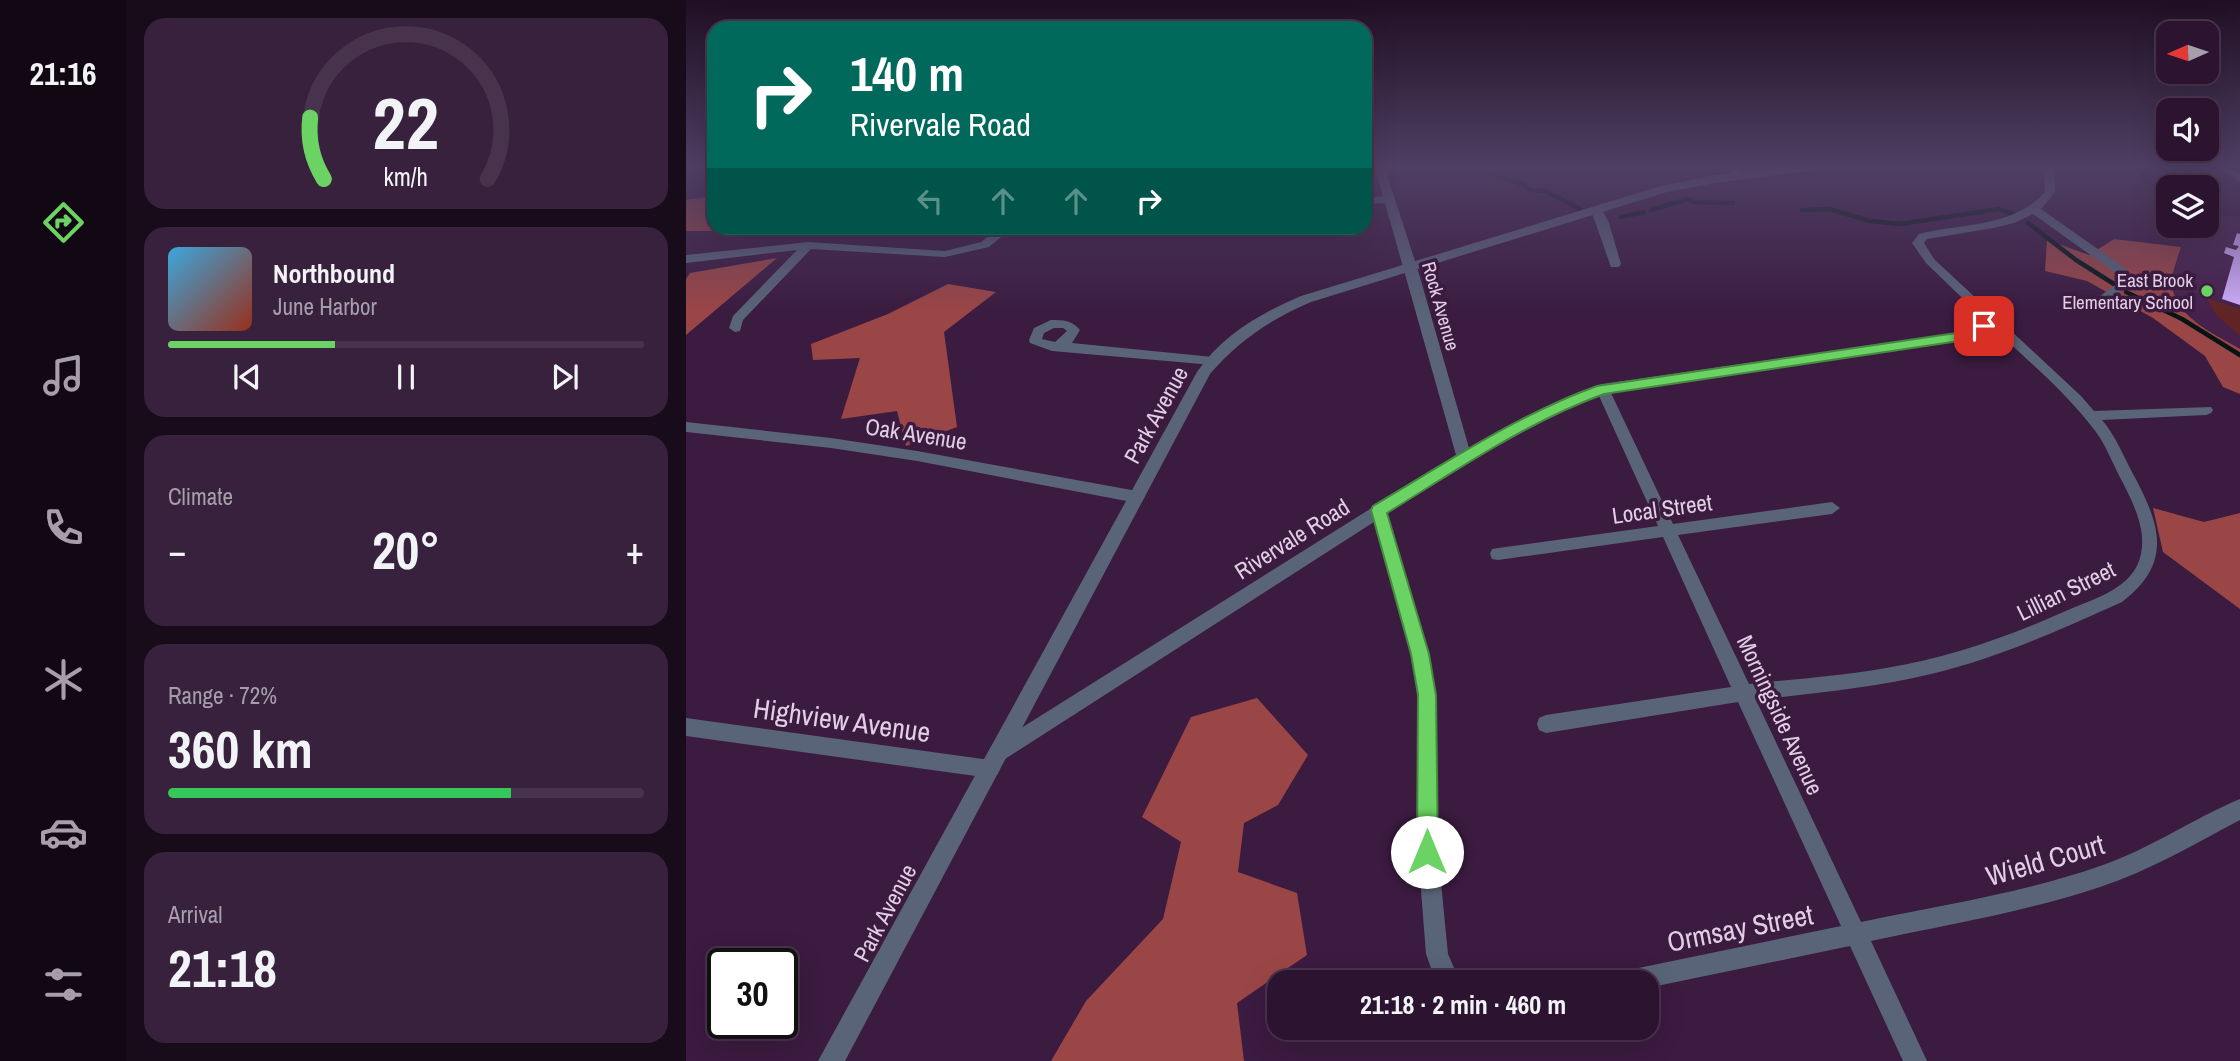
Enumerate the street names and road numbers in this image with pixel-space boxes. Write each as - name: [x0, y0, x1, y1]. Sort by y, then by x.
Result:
- street label: Rock Avenue: [1416, 258, 1466, 354]
- street label: Park Avenue: [1116, 361, 1195, 469]
- street label: Oak Avenue: [863, 410, 969, 457]
- street label: Local Street: [1610, 486, 1714, 531]
- street label: Rivervale Road: [1228, 491, 1355, 586]
- street label: Lillian Street: [2011, 553, 2120, 628]
- street label: Morningside Avenue: [1730, 630, 1831, 800]
- street label: Highview Avenue: [751, 689, 933, 751]
- street label: Wield Court: [1982, 825, 2108, 895]
- street label: Park Avenue: [846, 858, 923, 967]
- street label: Ormsay Street: [1664, 895, 1816, 961]

